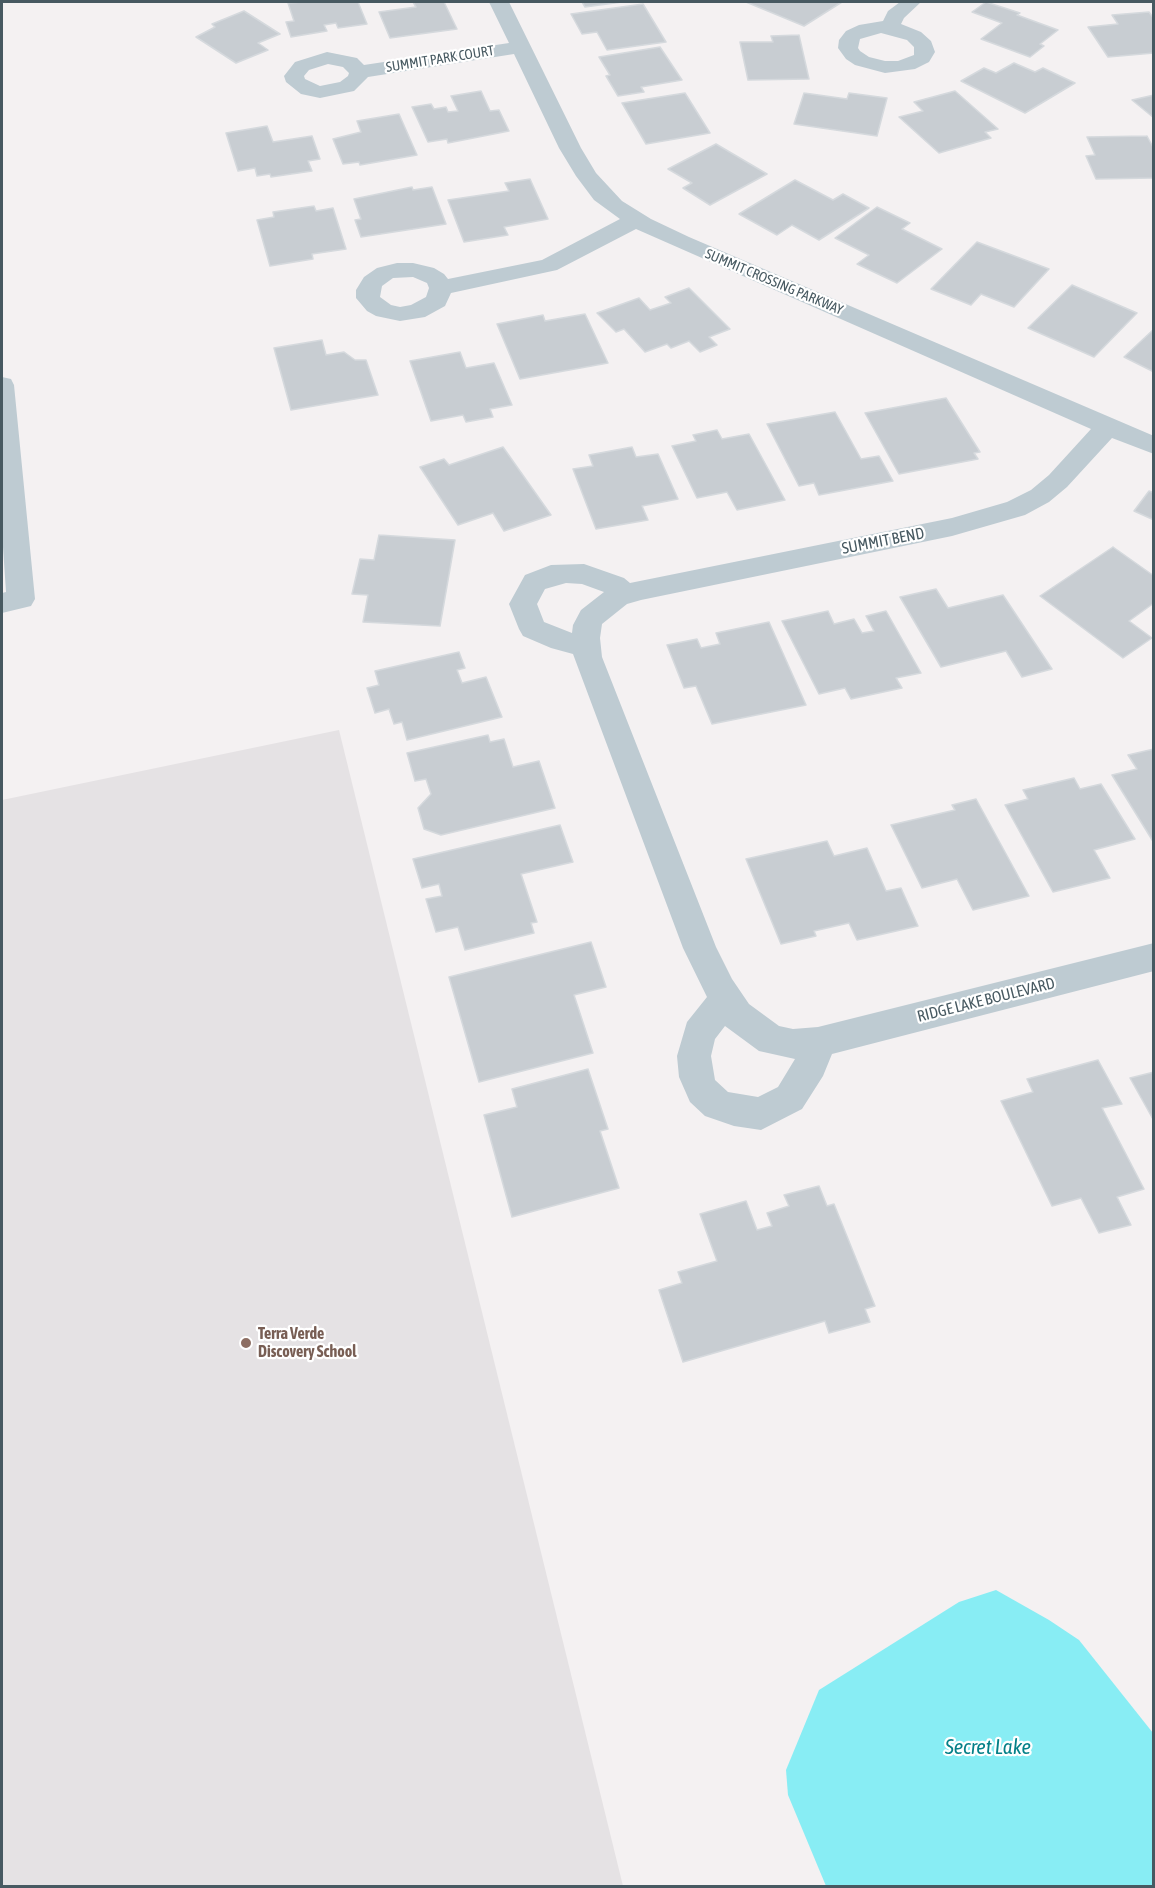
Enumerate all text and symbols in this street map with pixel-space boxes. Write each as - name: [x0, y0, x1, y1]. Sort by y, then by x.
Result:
- street label: SUMMIT PARK COURT: [385, 42, 495, 76]
- street label: SUMMIT CROSSING PARKWAY: [703, 245, 845, 319]
- street label: SUMMIT BEND: [840, 524, 926, 558]
- street label: RIDGE LAKE BOULEVARD: [915, 974, 1057, 1026]
- place label: Terra Verde Discovery School: [258, 1324, 356, 1362]
- marker: Terra Verde Discovery School: [239, 1336, 253, 1350]
- water label: Secret Lake: [945, 1734, 1031, 1760]

